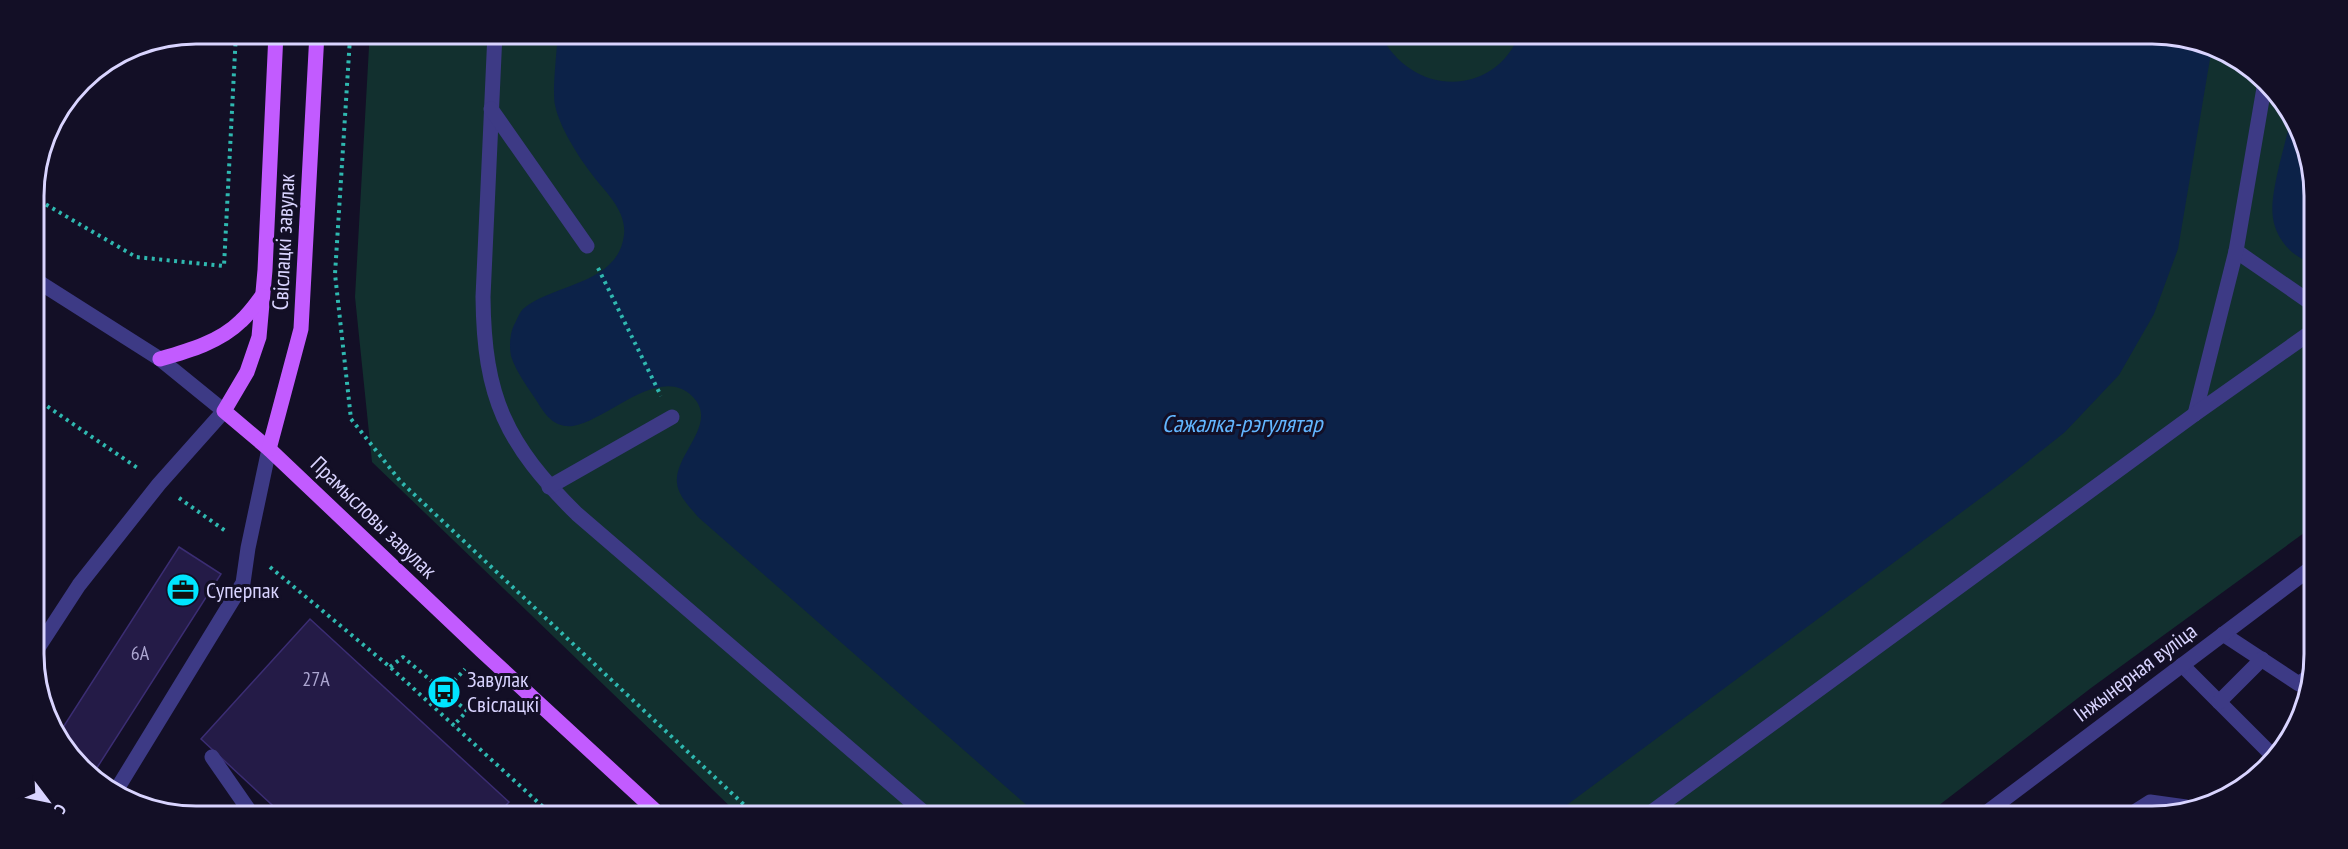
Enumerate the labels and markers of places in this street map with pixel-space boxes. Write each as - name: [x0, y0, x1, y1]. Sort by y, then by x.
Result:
- office icon: Суперпак: [165, 572, 201, 608]
- place label: Суперпак: [206, 576, 280, 604]
- place label: Завулак Свіслацкі: [467, 665, 539, 718]
- bus stop icon: Завулак Свіслацкі: [426, 674, 462, 710]

